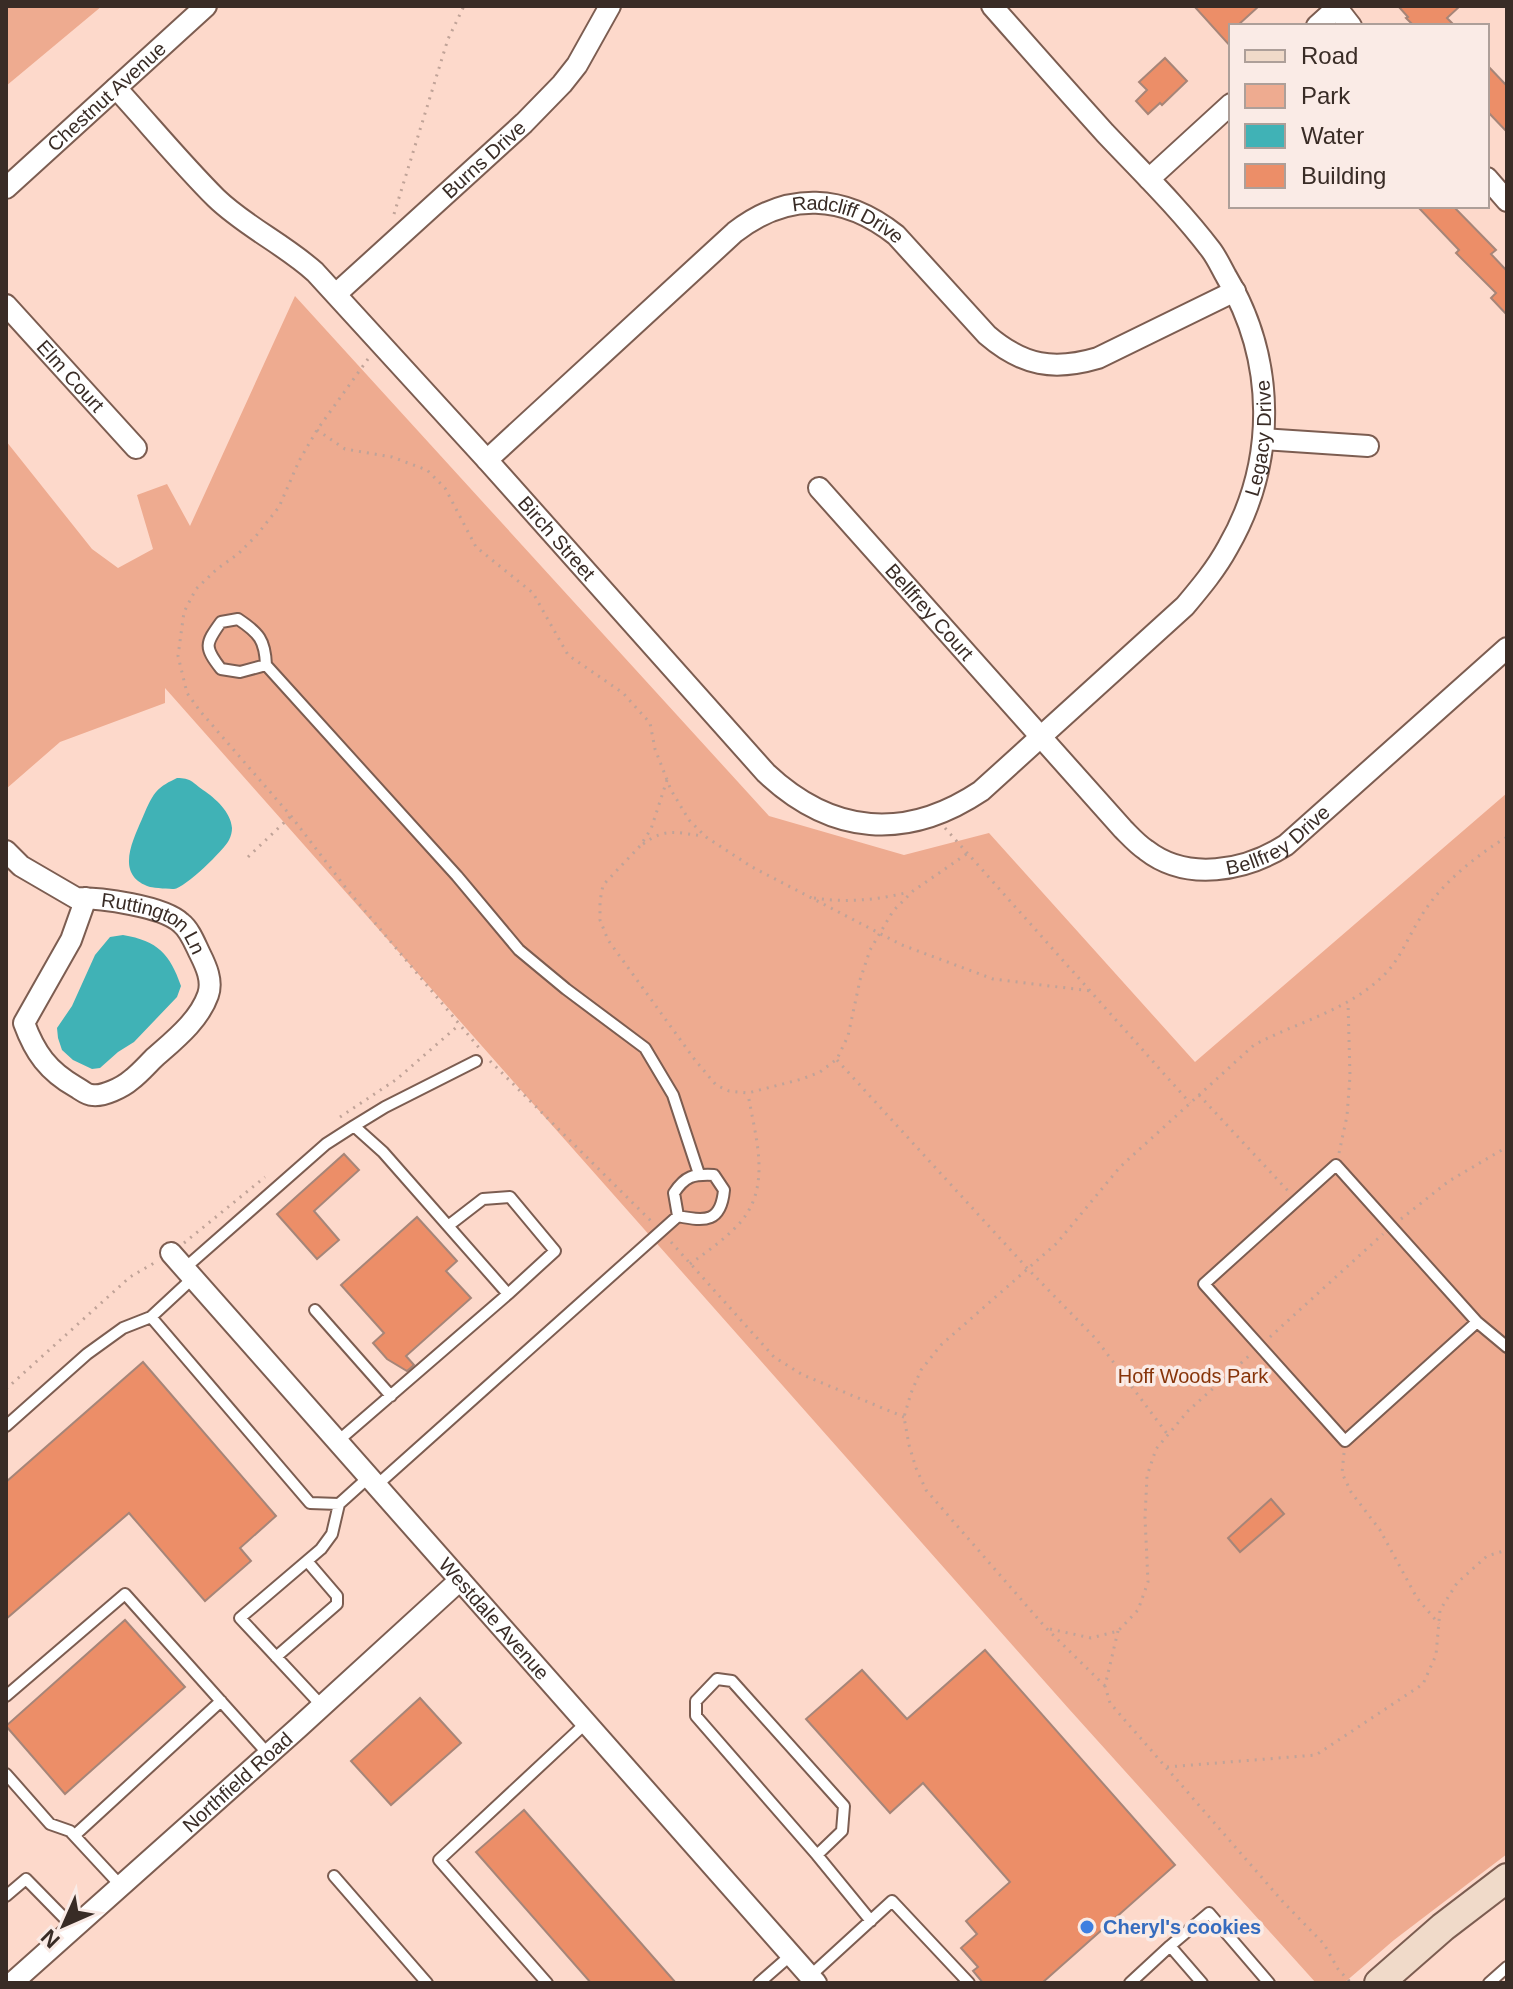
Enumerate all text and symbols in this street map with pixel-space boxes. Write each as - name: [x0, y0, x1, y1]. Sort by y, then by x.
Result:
- legend: [1229, 24, 1489, 208]
- street label: Chestnut Avenue: [43, 37, 170, 156]
- text: Road: [1301, 42, 1358, 69]
- text: Park: [1301, 82, 1351, 109]
- street label: Burns Drive: [438, 116, 530, 203]
- text: Water: [1301, 122, 1364, 149]
- text: Building: [1301, 162, 1386, 189]
- street label: Radcliff Drive: [791, 192, 909, 247]
- street label: Elm Court: [33, 336, 109, 417]
- street label: Legacy Drive: [1241, 379, 1275, 499]
- street label: Birch Street: [514, 492, 600, 585]
- street label: Bellfrey Court: [881, 559, 978, 665]
- street label: Bellfrey Drive: [1224, 801, 1334, 879]
- street label: Ruttington Ln: [100, 889, 209, 957]
- park label: Hoff Woods Park: [1118, 1365, 1269, 1387]
- street label: Westdale Avenue: [435, 1553, 554, 1684]
- street label: Northfield Road: [178, 1728, 297, 1836]
- north arrow: [24, 1885, 104, 1965]
- place label: Cheryl's cookies: [1103, 1916, 1261, 1938]
- marker: Cheryl's cookies: [1078, 1918, 1096, 1936]
- text: N: [36, 1924, 65, 1953]

